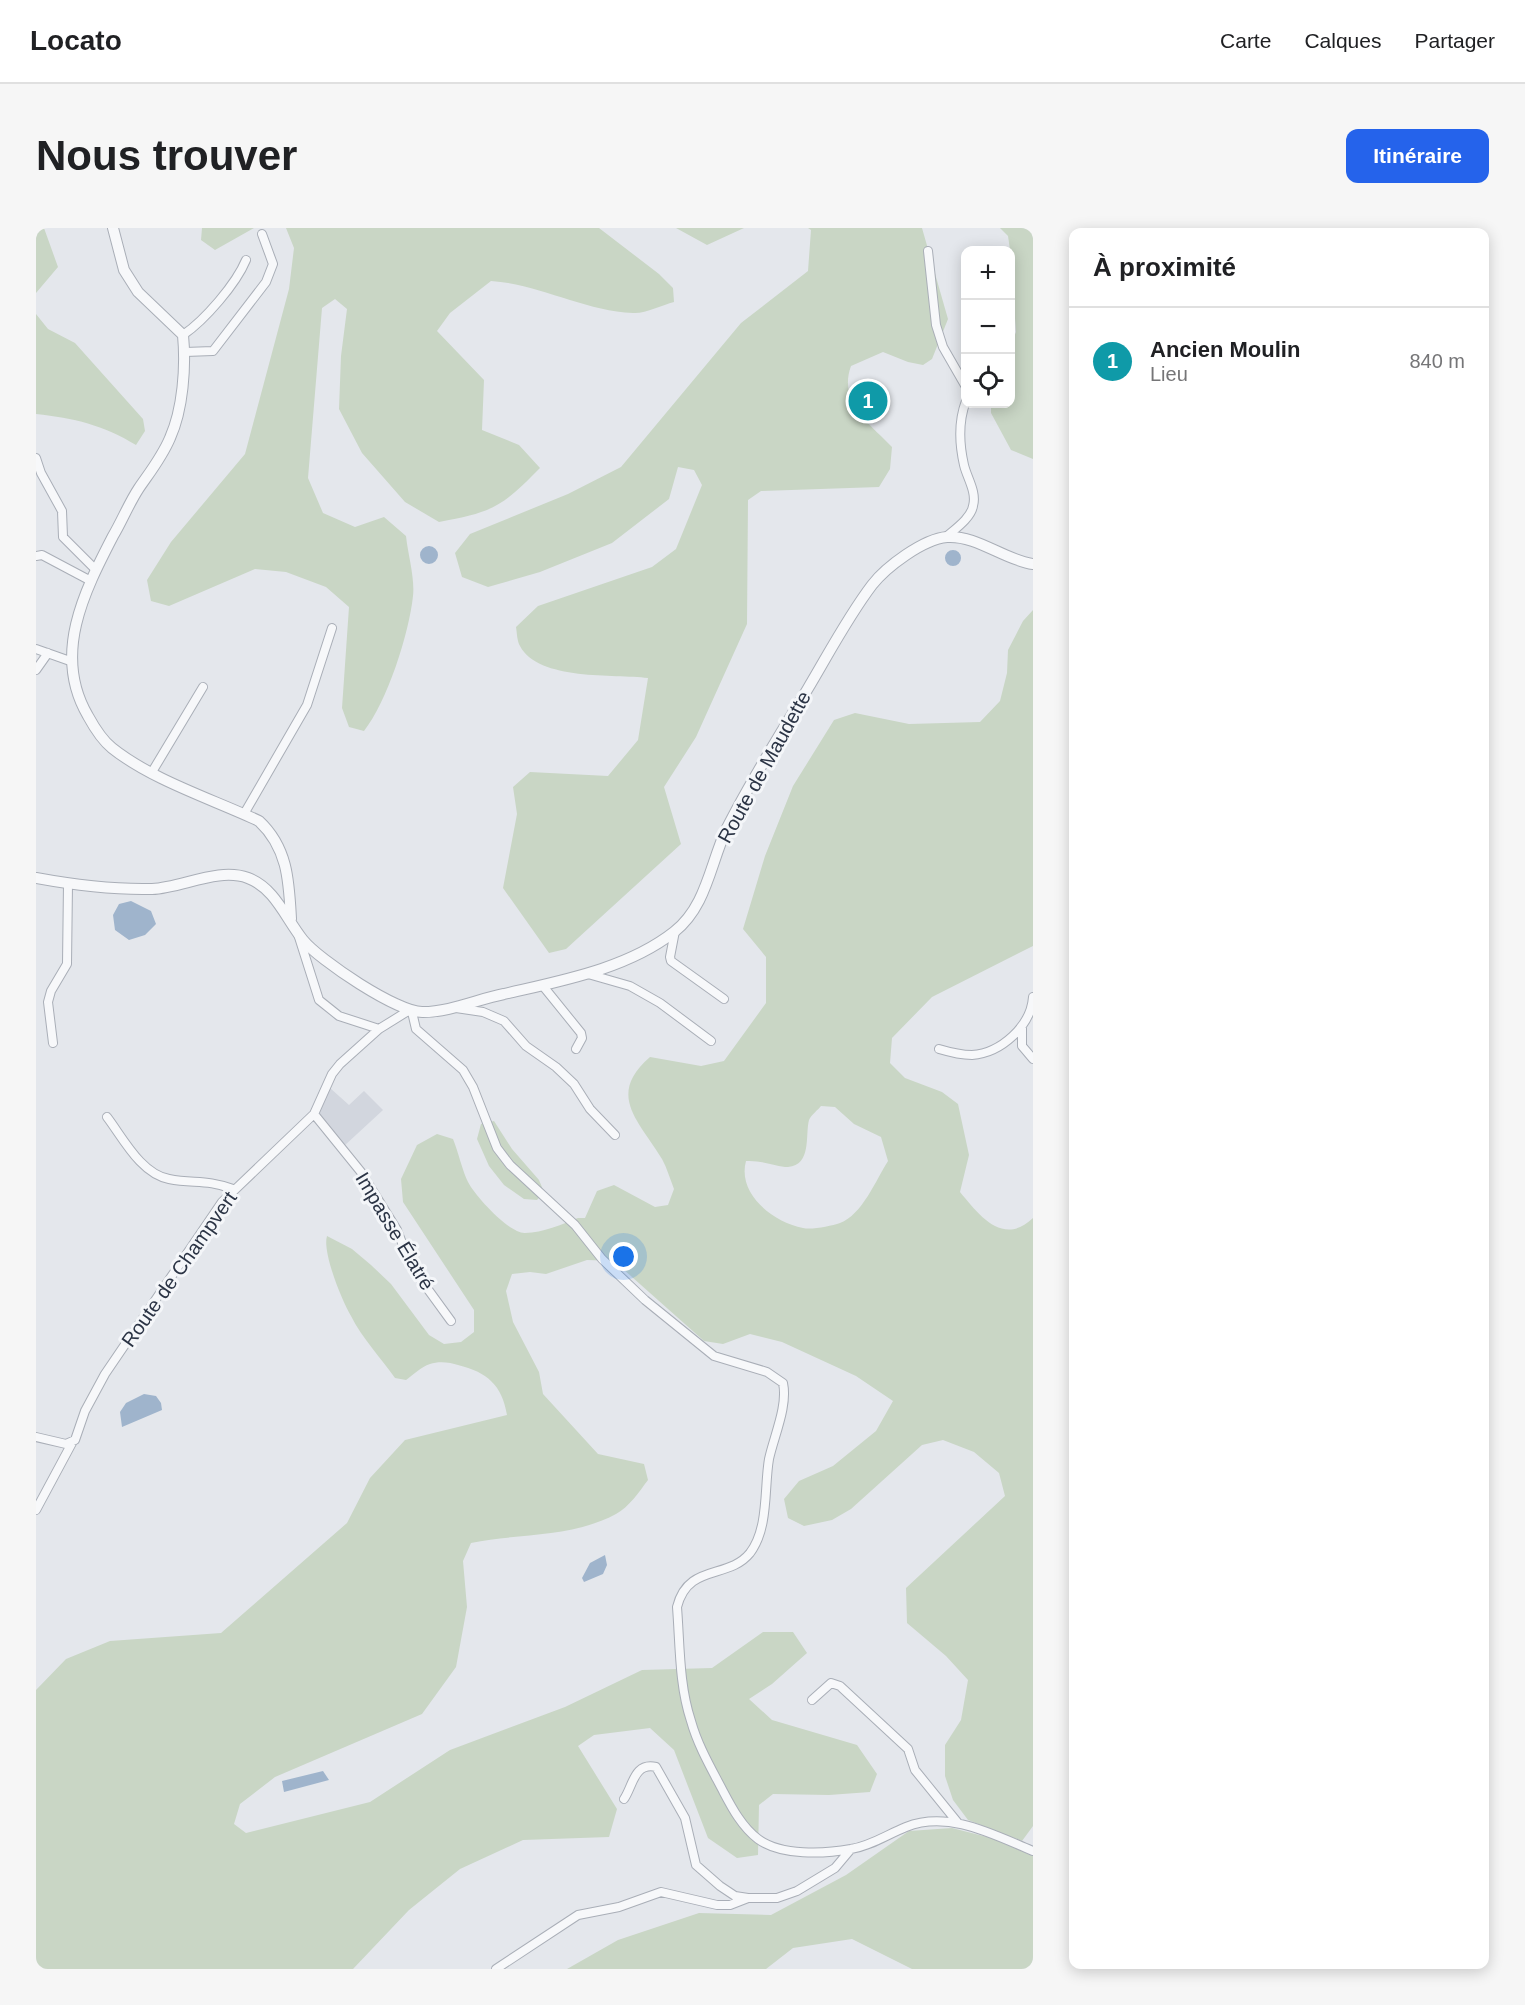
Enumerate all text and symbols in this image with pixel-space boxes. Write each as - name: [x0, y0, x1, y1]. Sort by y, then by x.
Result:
- text: Locato: [30, 25, 122, 56]
- text: Carte: [1220, 29, 1271, 52]
- text: Calques: [1304, 29, 1381, 52]
- text: Partager: [1414, 29, 1495, 52]
- button: Itinéraire: [1346, 129, 1489, 183]
- text: Nous trouver: [36, 132, 297, 179]
- map controls: [961, 246, 1015, 408]
- button: +: [961, 246, 1015, 300]
- text: À proximité: [1093, 252, 1236, 282]
- button: −: [961, 300, 1015, 354]
- text: Ancien Moulin: [1150, 337, 1300, 362]
- text: 1: [1107, 350, 1118, 372]
- text: 840 m: [1409, 350, 1465, 372]
- button: locate: [961, 354, 1015, 408]
- text: Lieu: [1150, 363, 1188, 385]
- pin: 1: [848, 378, 888, 423]
- street label: Route de Maudette: [713, 687, 815, 847]
- street label: Impasse Élatré: [351, 1168, 439, 1294]
- street label: Route de Champvert: [117, 1187, 241, 1351]
- your location: [609, 1242, 638, 1271]

